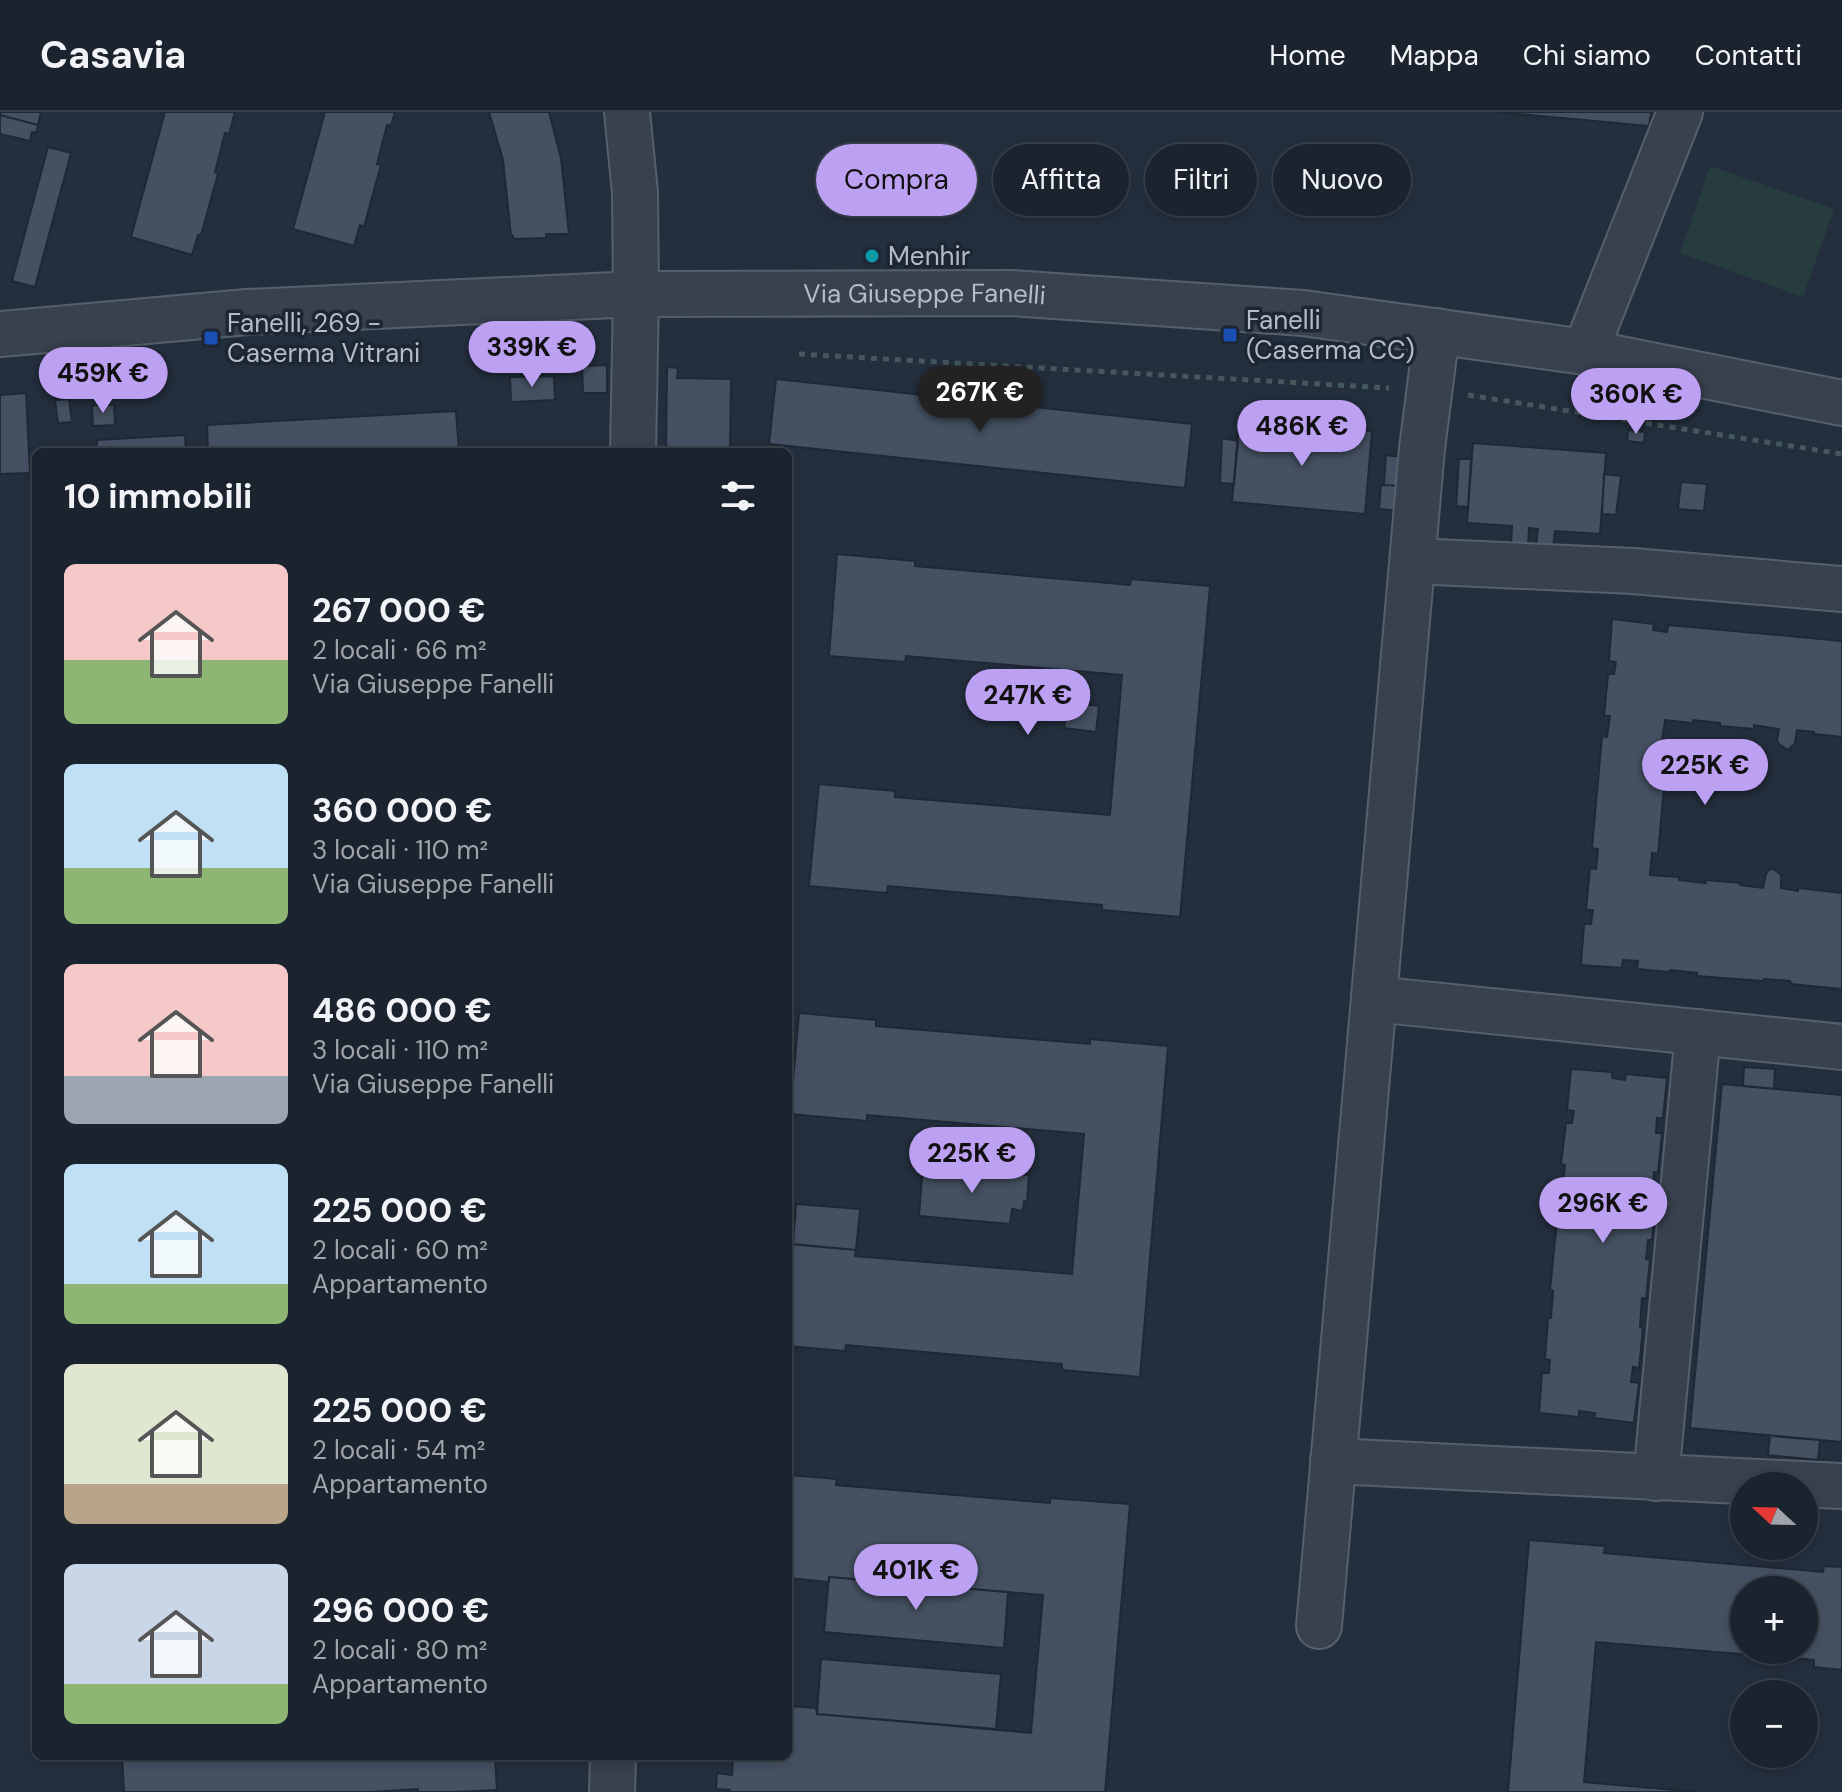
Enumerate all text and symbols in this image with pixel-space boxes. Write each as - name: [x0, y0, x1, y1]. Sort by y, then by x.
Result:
- text: Casavia: [40, 30, 186, 80]
- text: Home: [1269, 37, 1346, 74]
- text: Mappa: [1390, 37, 1479, 74]
- text: Chi siamo: [1523, 37, 1651, 74]
- text: Contatti: [1695, 37, 1802, 74]
- chip: Compra: [816, 144, 977, 216]
- chip: Affitta: [993, 144, 1129, 216]
- chip: Filtri: [1145, 144, 1257, 216]
- chip: Nuovo: [1273, 144, 1411, 216]
- place label: Menhir: [888, 239, 970, 273]
- marker: Menhir: [863, 247, 881, 265]
- street label: Via Giuseppe Fanelli: [803, 276, 1047, 312]
- place label: Fanelli (Caserma CC): [1246, 303, 1415, 367]
- place label: Fanelli, 269 - Caserma Vitrani: [227, 306, 420, 370]
- pin: 339K €: [467, 321, 597, 389]
- marker: Fanelli (Caserma CC): [1221, 326, 1239, 344]
- marker: Fanelli, 269 - Caserma Vitrani: [202, 329, 220, 347]
- text: 339K €: [487, 330, 577, 364]
- pin: 459K €: [38, 347, 168, 415]
- text: 459K €: [57, 356, 149, 390]
- pin: 267K €: [915, 366, 1045, 434]
- pin: 360K €: [1571, 368, 1701, 436]
- text: 267K €: [936, 375, 1024, 409]
- text: 360K €: [1589, 377, 1683, 411]
- pin: 486K €: [1237, 400, 1367, 468]
- text: 486K €: [1255, 409, 1349, 443]
- text: 10 immobili: [64, 474, 252, 519]
- icon: filters: [716, 474, 760, 518]
- text: 267 000 €: [312, 588, 486, 633]
- icon: home: [128, 596, 224, 692]
- text: 2 locali · 66 m²: [312, 633, 486, 667]
- text: Via Giuseppe Fanelli: [312, 667, 554, 701]
- pin: 247K €: [963, 669, 1093, 737]
- text: 247K €: [983, 678, 1073, 712]
- pin: 225K €: [1640, 739, 1770, 807]
- text: 225K €: [1660, 748, 1750, 782]
- text: 360 000 €: [312, 788, 493, 833]
- icon: home: [128, 796, 224, 892]
- text: 3 locali · 110 m²: [312, 833, 488, 867]
- text: Via Giuseppe Fanelli: [312, 867, 554, 901]
- text: 486 000 €: [312, 988, 492, 1033]
- icon: home: [128, 996, 224, 1092]
- text: 3 locali · 110 m²: [312, 1033, 488, 1067]
- text: Via Giuseppe Fanelli: [312, 1067, 554, 1101]
- pin: 225K €: [907, 1127, 1037, 1195]
- text: 225K €: [927, 1136, 1017, 1170]
- pin: 296K €: [1538, 1177, 1668, 1245]
- text: 296K €: [1557, 1186, 1649, 1220]
- text: 225 000 €: [312, 1188, 487, 1233]
- icon: home: [128, 1196, 224, 1292]
- text: 2 locali · 60 m²: [312, 1233, 488, 1267]
- text: Appartamento: [312, 1267, 488, 1301]
- text: 225 000 €: [312, 1388, 487, 1433]
- icon: home: [128, 1396, 224, 1492]
- text: 2 locali · 54 m²: [312, 1433, 485, 1467]
- text: Appartamento: [312, 1467, 488, 1501]
- north arrow: [1730, 1472, 1818, 1560]
- map controls: [1730, 1472, 1818, 1768]
- pin: 401K €: [851, 1544, 981, 1612]
- text: 401K €: [872, 1553, 960, 1587]
- button: +: [1730, 1576, 1818, 1664]
- text: 296 000 €: [312, 1588, 489, 1633]
- icon: home: [128, 1596, 224, 1692]
- text: 2 locali · 80 m²: [312, 1633, 487, 1667]
- text: Appartamento: [312, 1667, 488, 1701]
- button: −: [1730, 1680, 1818, 1768]

